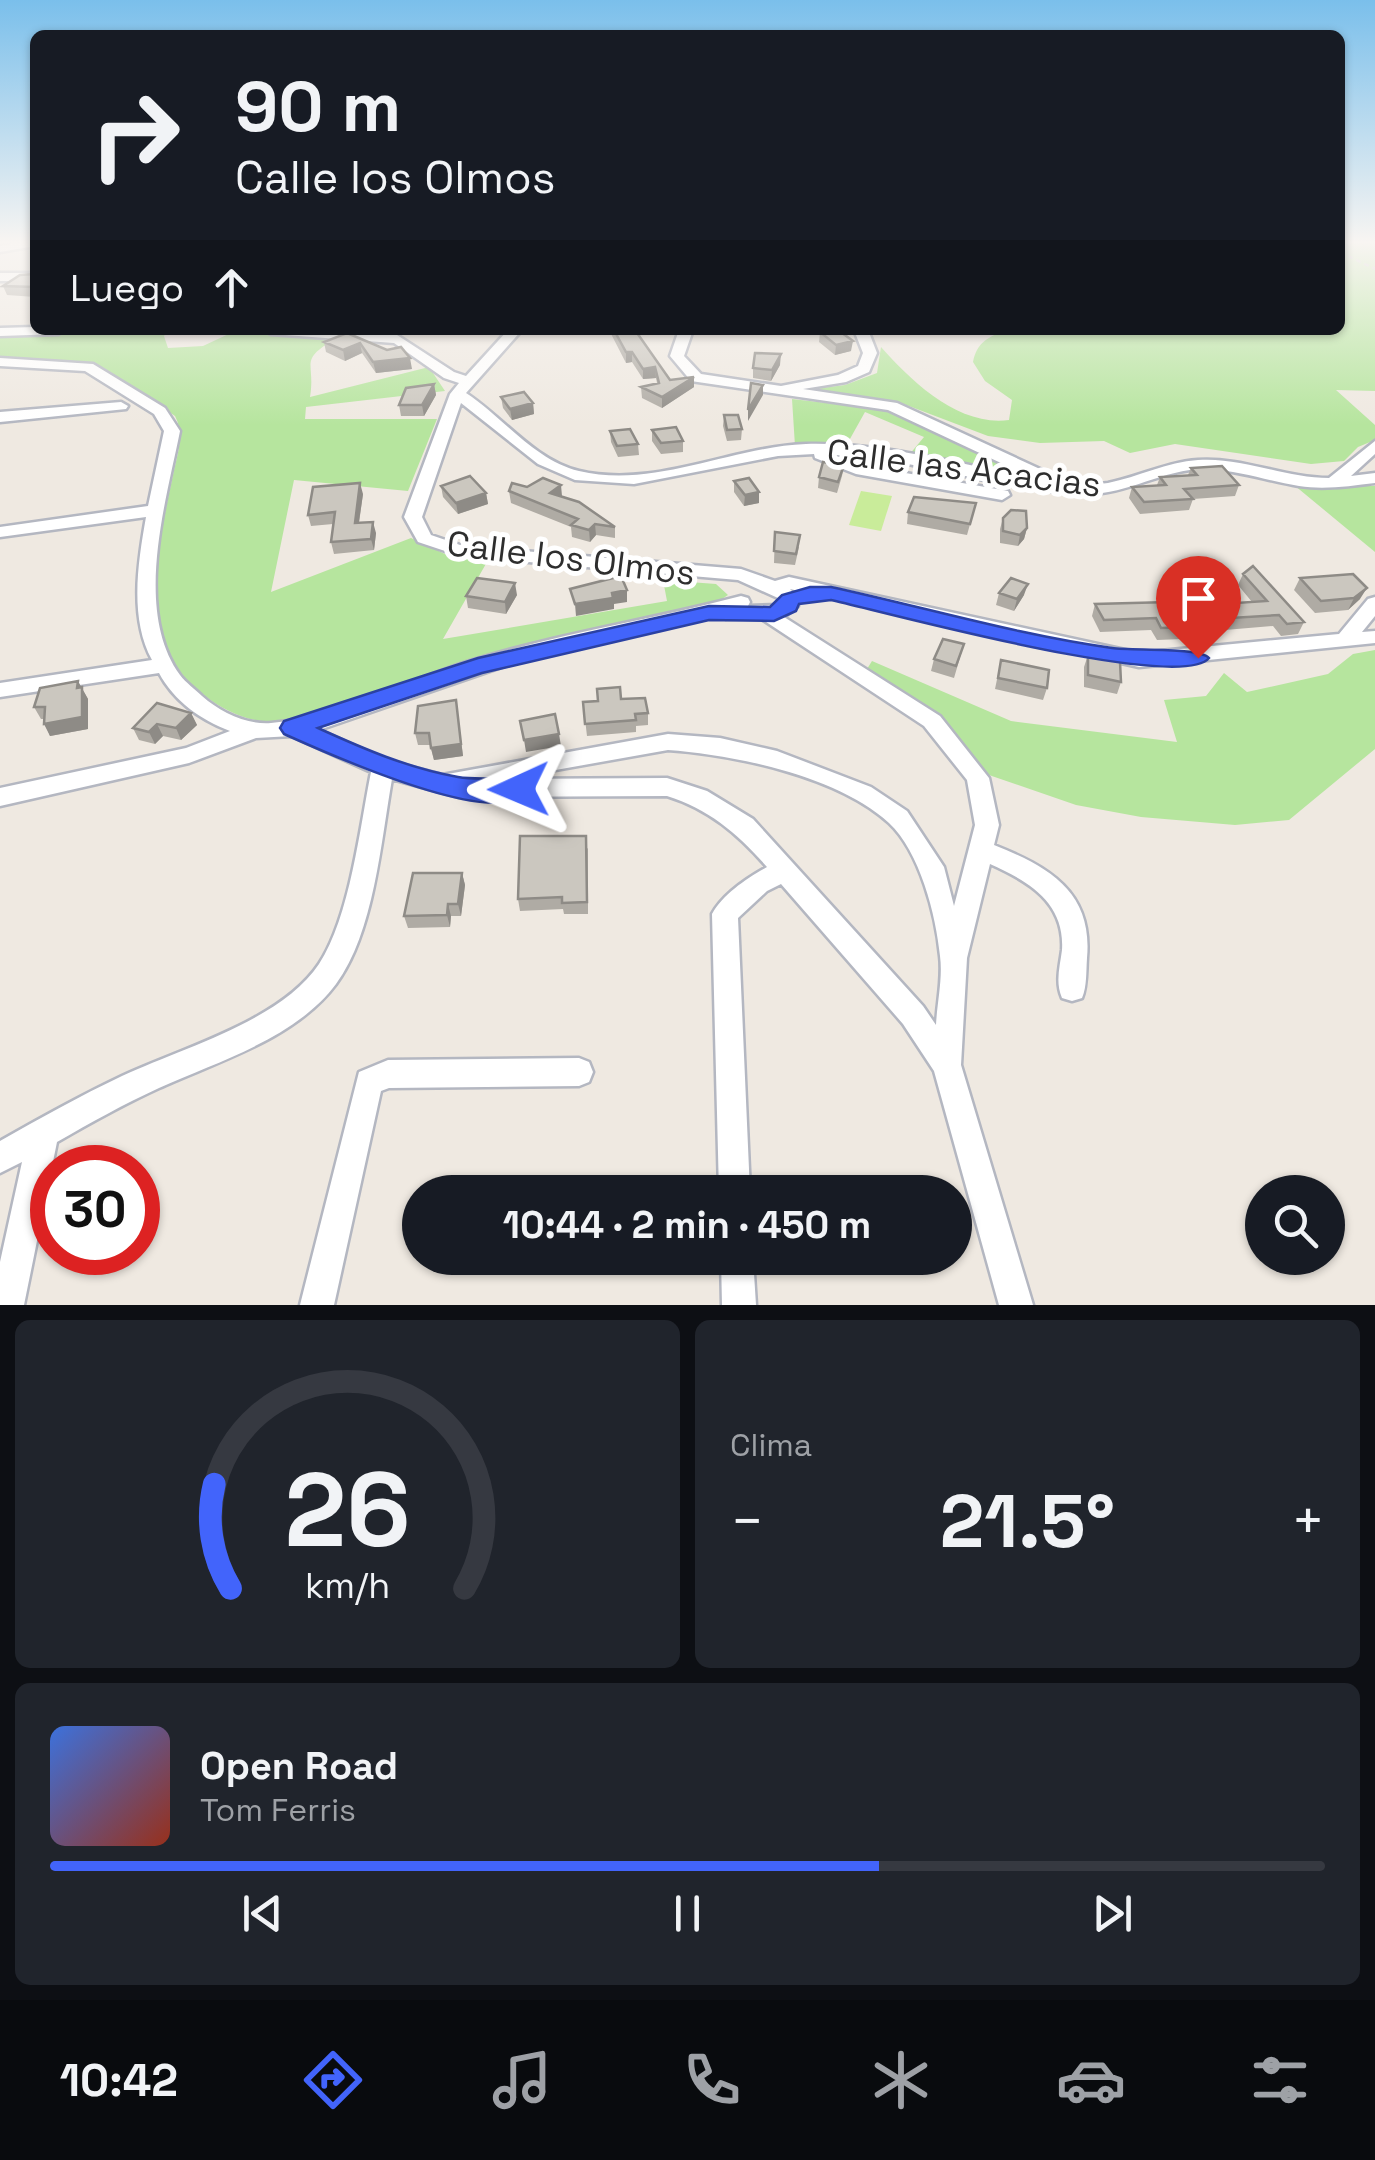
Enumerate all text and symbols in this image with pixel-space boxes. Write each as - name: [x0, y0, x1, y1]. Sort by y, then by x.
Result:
- text: 90 m: [235, 62, 401, 151]
- icon: right: [70, 70, 200, 200]
- text: Calle los Olmos: [235, 149, 556, 206]
- icon: ahead: [204, 260, 259, 315]
- text: Luego: [70, 264, 184, 312]
- street label: Calle las Acacias: [825, 429, 1103, 507]
- street label: Calle los Olmos: [445, 521, 697, 595]
- pin: [1156, 556, 1241, 659]
- icon: arrive: [1171, 571, 1226, 626]
- position arrow: [467, 737, 571, 841]
- speed limit sign: 30: [30, 1145, 160, 1275]
- map controls: [1245, 1175, 1345, 1275]
- button: search: [1245, 1175, 1345, 1275]
- text: 10:44 · 2 min · 450 m: [503, 1201, 871, 1249]
- text: Clima: [730, 1425, 812, 1465]
- text: 26: [284, 1444, 411, 1576]
- text: 21.5°: [940, 1473, 1115, 1569]
- text: −: [730, 1486, 764, 1556]
- text: +: [1291, 1486, 1325, 1556]
- text: km/h: [305, 1563, 390, 1608]
- text: Open Road: [200, 1742, 398, 1790]
- text: Tom Ferris: [200, 1790, 356, 1830]
- icon: previous: [235, 1886, 290, 1941]
- icon: pause: [660, 1886, 715, 1941]
- icon: next: [1085, 1886, 1140, 1941]
- icon: directions: [298, 2045, 368, 2115]
- icon: music: [487, 2045, 557, 2115]
- icon: phone: [677, 2045, 747, 2115]
- icon: climate: [866, 2045, 936, 2115]
- icon: car: [1056, 2045, 1126, 2115]
- icon: filters: [1245, 2045, 1315, 2115]
- text: 10:42: [60, 2052, 178, 2109]

